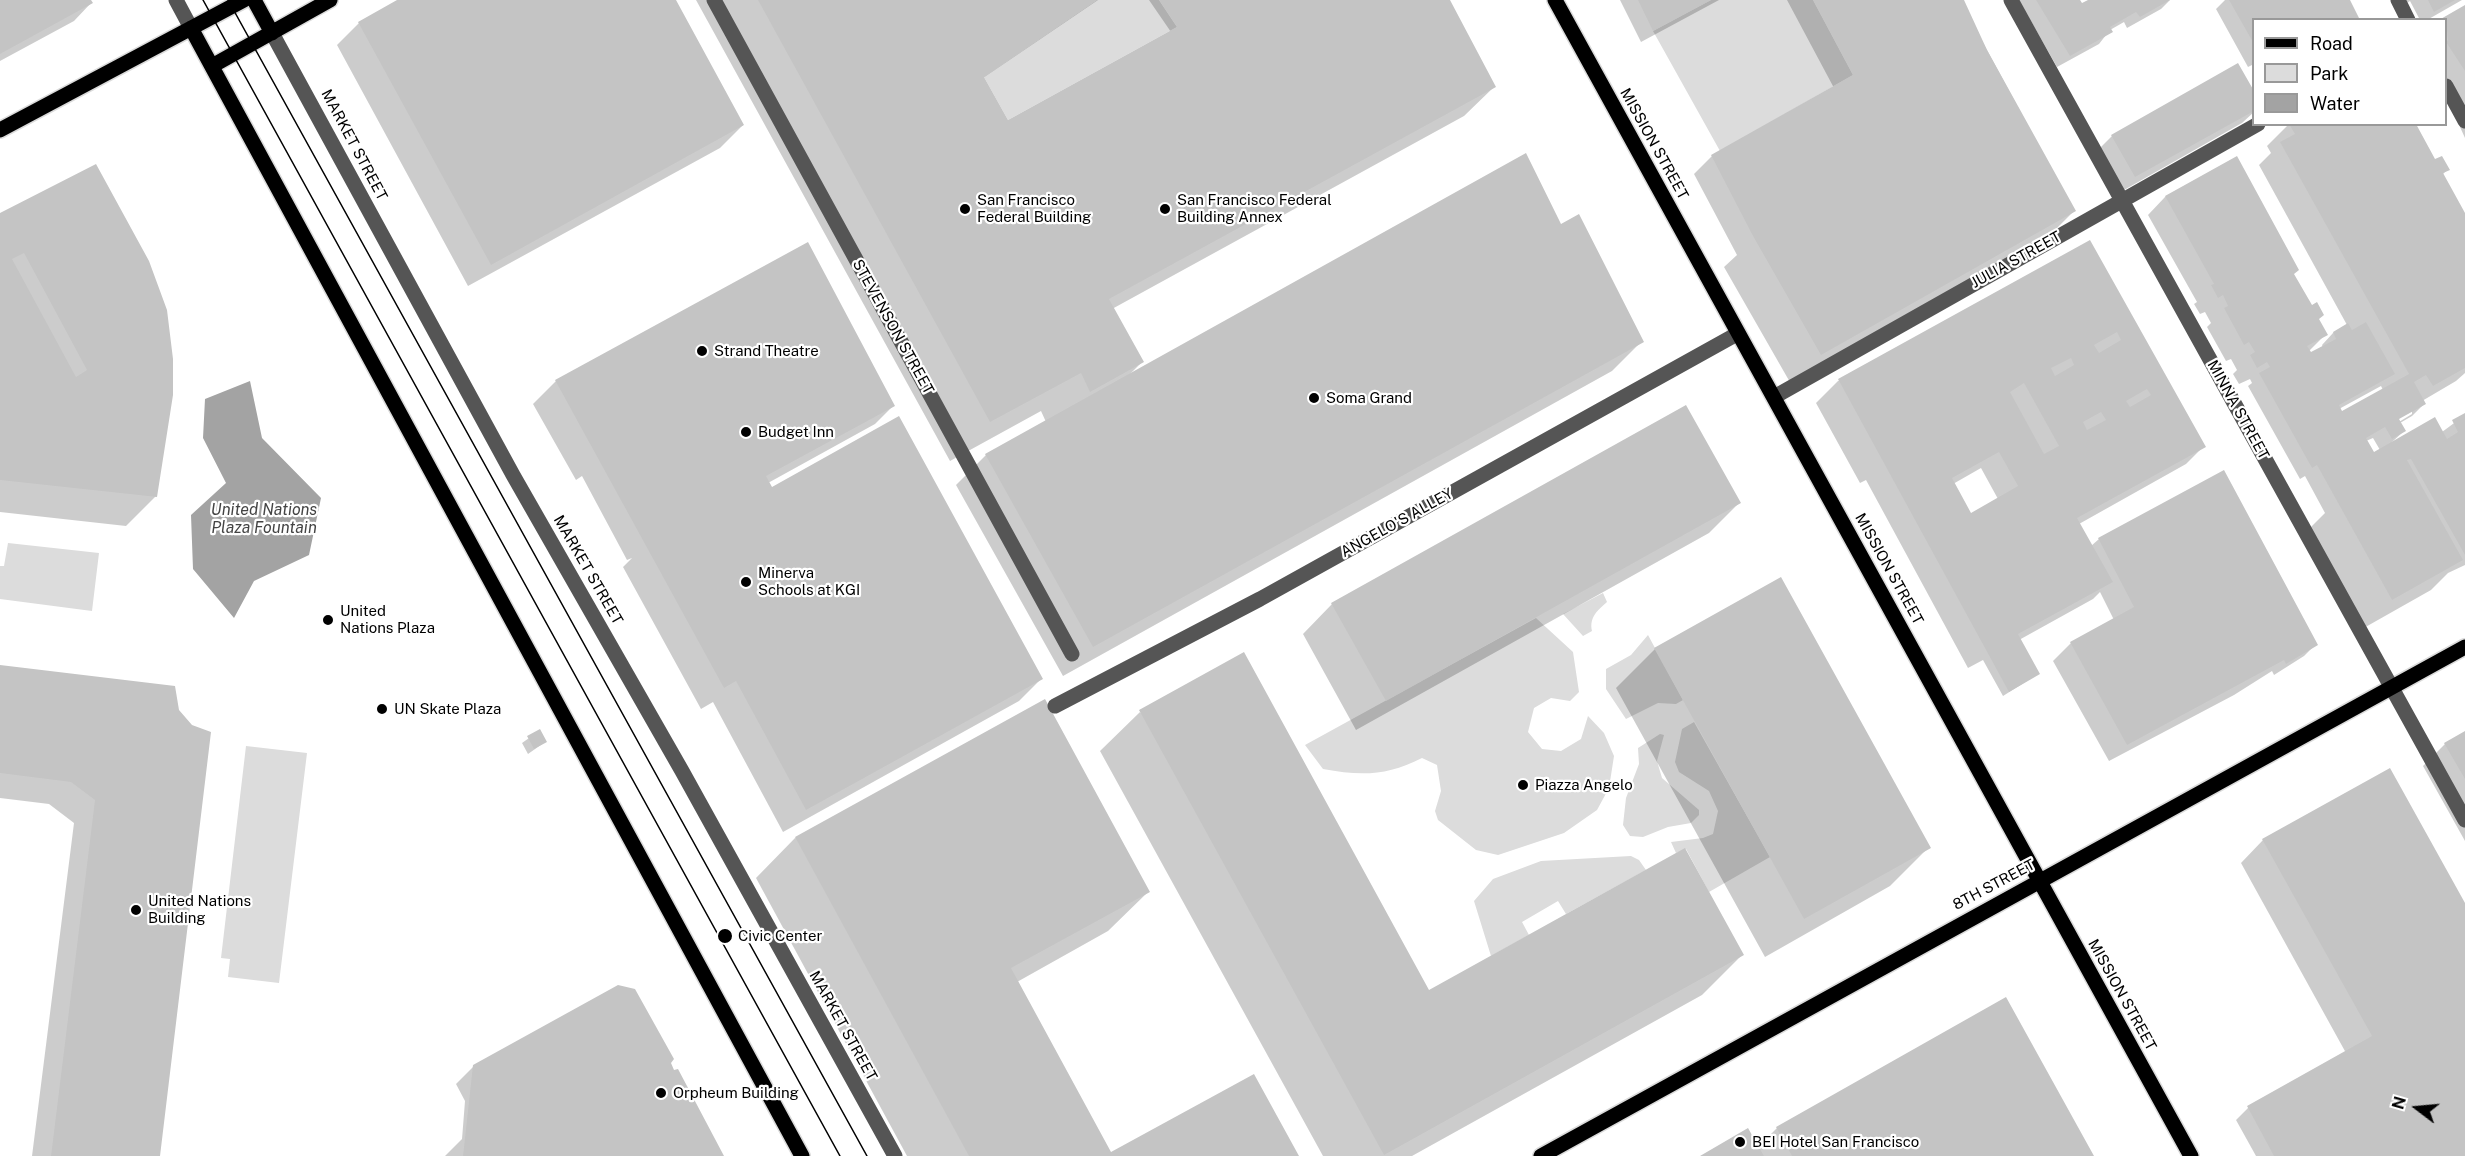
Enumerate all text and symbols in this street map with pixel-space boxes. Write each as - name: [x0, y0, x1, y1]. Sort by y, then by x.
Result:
- legend: [2252, 18, 2447, 126]
- text: Road: [2310, 33, 2353, 54]
- text: Park: [2310, 63, 2348, 84]
- street label: MISSION STREET: [1616, 85, 1692, 203]
- street label: MARKET STREET: [317, 86, 391, 204]
- text: Water: [2310, 93, 2360, 114]
- place label: San Francisco Federal Building: [977, 191, 1091, 226]
- place label: San Francisco Federal Building Annex: [1177, 191, 1332, 226]
- marker: San Francisco Federal Building: [958, 202, 972, 216]
- marker: San Francisco Federal Building Annex: [1158, 202, 1172, 216]
- street label: JULIA STREET: [1968, 228, 2064, 292]
- street label: STEVENSON STREET: [848, 256, 938, 398]
- place label: Strand Theatre: [714, 342, 819, 360]
- marker: Strand Theatre: [695, 344, 709, 358]
- street label: MINNA STREET: [2203, 357, 2273, 463]
- place label: Soma Grand: [1326, 389, 1412, 407]
- marker: Soma Grand: [1307, 391, 1321, 405]
- place label: Budget Inn: [758, 423, 834, 441]
- marker: Budget Inn: [739, 425, 753, 439]
- street label: ANGELO'S ALLEY: [1338, 485, 1456, 561]
- water label: United Nations Plaza Fountain: [211, 500, 317, 538]
- street label: MISSION STREET: [1851, 510, 1927, 628]
- street label: MARKET STREET: [549, 512, 627, 628]
- place label: Minerva Schools at KGI: [758, 564, 860, 599]
- marker: Minerva Schools at KGI: [739, 575, 753, 589]
- place label: United Nations Plaza: [340, 602, 435, 637]
- marker: United Nations Plaza: [321, 613, 335, 627]
- place label: UN Skate Plaza: [394, 700, 501, 718]
- marker: UN Skate Plaza: [375, 702, 389, 716]
- place label: Piazza Angelo: [1535, 776, 1633, 794]
- marker: Piazza Angelo: [1516, 778, 1530, 792]
- street label: 8TH STREET: [1950, 856, 2038, 914]
- place label: United Nations Building: [148, 892, 251, 927]
- marker: United Nations Building: [129, 903, 143, 917]
- marker: Civic Center: [716, 927, 734, 945]
- place label: Civic Center: [738, 927, 822, 945]
- street label: MISSION STREET: [2084, 936, 2160, 1054]
- street label: MARKET STREET: [805, 968, 881, 1084]
- north arrow: [2387, 1078, 2447, 1138]
- place label: Orpheum Building: [673, 1084, 799, 1102]
- marker: Orpheum Building: [654, 1086, 668, 1100]
- text: N: [2388, 1094, 2410, 1112]
- place label: BEI Hotel San Francisco: [1752, 1133, 1919, 1151]
- marker: BEI Hotel San Francisco: [1733, 1135, 1747, 1149]

